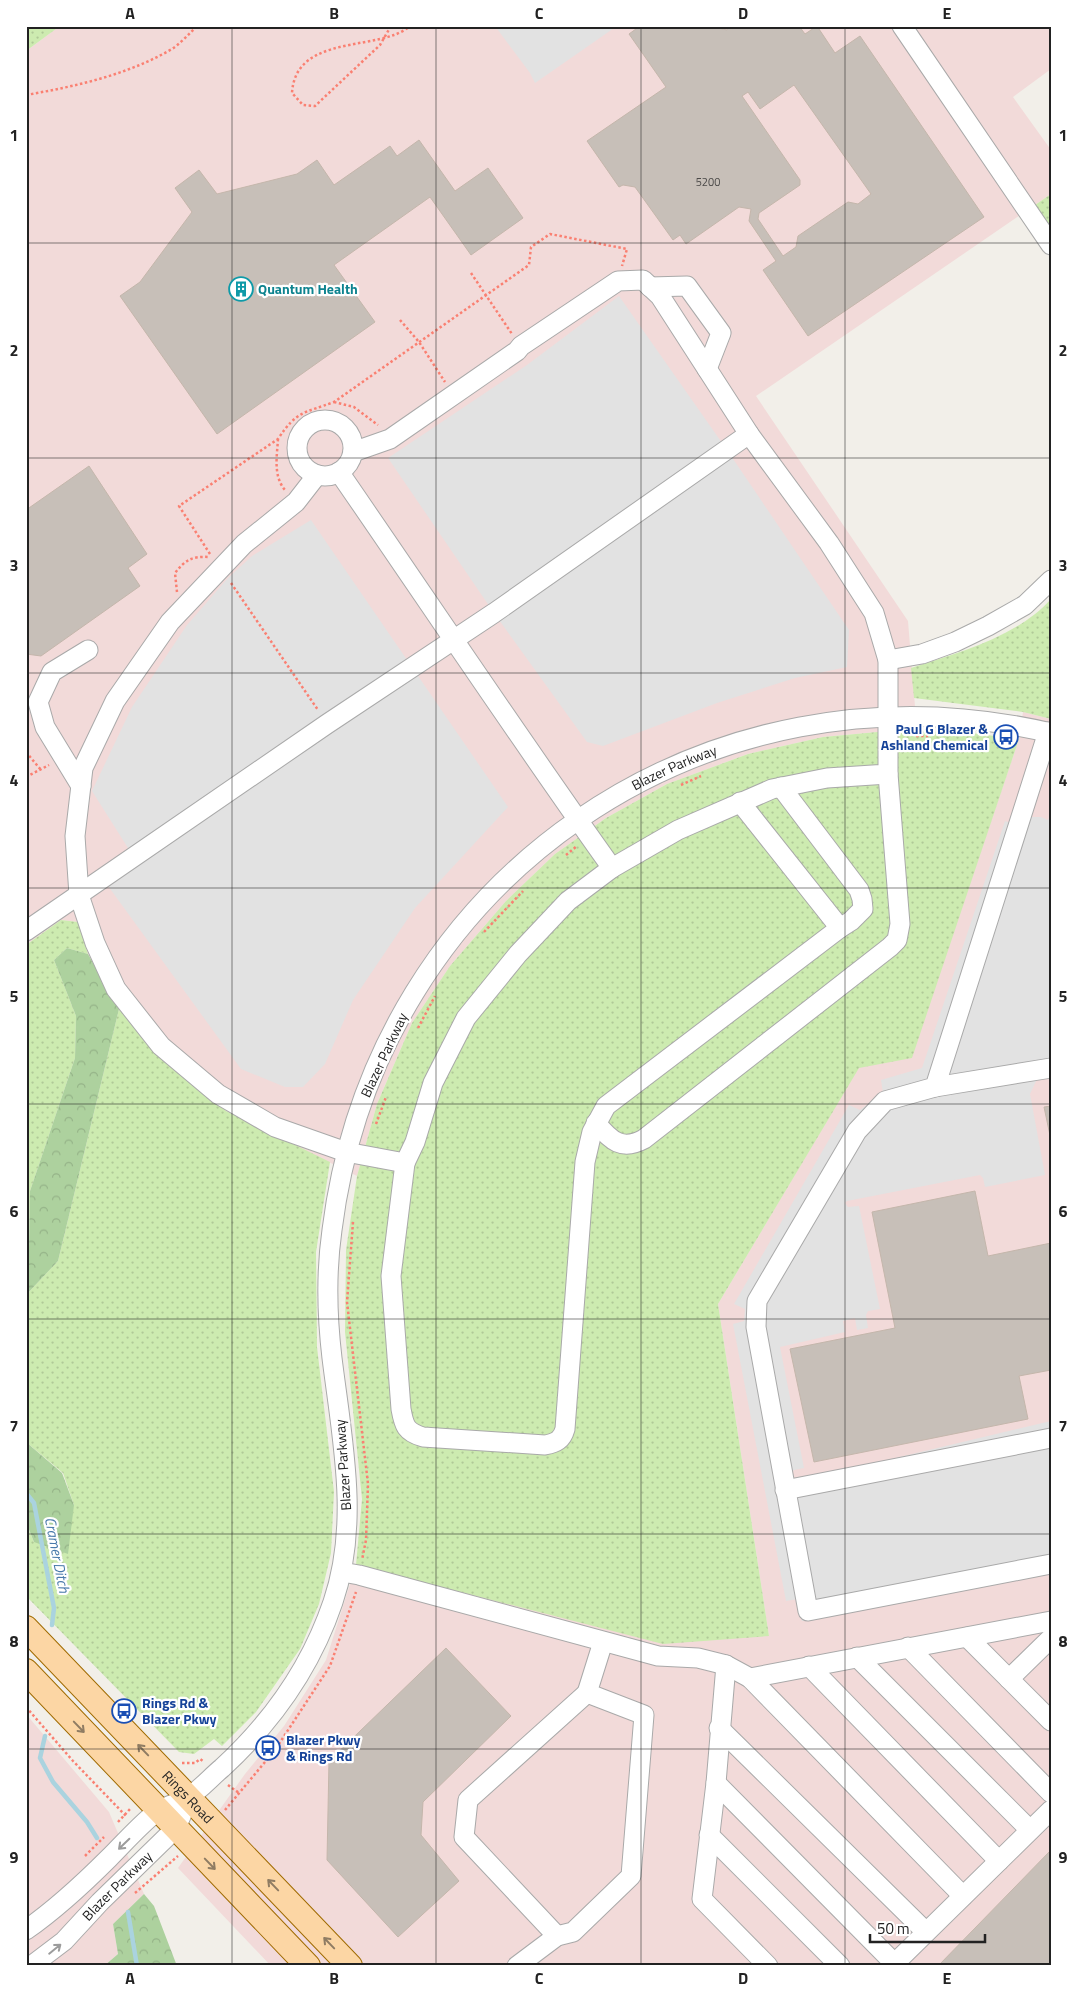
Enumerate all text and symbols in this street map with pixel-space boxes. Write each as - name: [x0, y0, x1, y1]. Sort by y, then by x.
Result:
- text: A: [125, 1, 135, 25]
- text: B: [329, 1, 339, 25]
- text: C: [535, 1, 544, 25]
- text: D: [738, 1, 748, 25]
- text: E: [943, 1, 952, 25]
- text: 1: [10, 123, 18, 147]
- text: 1: [1059, 123, 1067, 147]
- house number: 5200: [696, 174, 720, 190]
- building icon: Quantum Health: [228, 276, 254, 302]
- place label: Quantum Health: [258, 278, 358, 299]
- text: 2: [10, 338, 18, 362]
- text: 2: [1059, 338, 1067, 362]
- text: 3: [10, 553, 18, 577]
- text: 3: [1059, 553, 1067, 577]
- place label: Paul G Blazer & Ashland Chemical: [881, 718, 988, 755]
- bus stop icon: Paul G Blazer & Ashland Chemical: [993, 724, 1019, 750]
- street label: Blazer Parkway: [627, 739, 720, 795]
- text: 4: [10, 768, 19, 792]
- text: 4: [1059, 768, 1068, 792]
- text: 5: [10, 984, 19, 1008]
- text: 5: [1059, 984, 1068, 1008]
- street label: Blazer Parkway: [355, 1009, 412, 1101]
- text: 6: [10, 1199, 19, 1223]
- text: 6: [1059, 1199, 1068, 1223]
- text: 7: [10, 1414, 18, 1438]
- text: 7: [1059, 1414, 1067, 1438]
- street label: Blazer Parkway: [329, 1419, 356, 1511]
- water label: Cramer Ditch: [39, 1515, 76, 1595]
- text: 8: [10, 1629, 19, 1653]
- text: 8: [1059, 1629, 1068, 1653]
- place label: Rings Rd & Blazer Pkwy: [142, 1692, 217, 1729]
- bus stop icon: Rings Rd & Blazer Pkwy: [111, 1698, 137, 1724]
- one-way arrow: [73, 1720, 85, 1733]
- place label: Blazer Pkwy & Rings Rd: [286, 1729, 361, 1766]
- bus stop icon: Blazer Pkwy & Rings Rd: [255, 1735, 281, 1761]
- one-way arrow: [137, 1743, 149, 1756]
- street label: Rings Road: [158, 1765, 219, 1828]
- one-way arrow: [117, 1838, 130, 1850]
- text: 9: [10, 1845, 19, 1869]
- text: 9: [1059, 1845, 1068, 1869]
- street label: Blazer Parkway: [77, 1846, 157, 1925]
- one-way arrow: [204, 1857, 216, 1870]
- one-way arrow: [268, 1880, 280, 1892]
- scale bar: [870, 1912, 984, 1944]
- text: 50 m: [877, 1917, 910, 1940]
- one-way arrow: [323, 1937, 335, 1950]
- one-way arrow: [48, 1943, 61, 1954]
- text: A: [125, 1966, 135, 1990]
- text: B: [329, 1966, 339, 1990]
- text: C: [535, 1966, 544, 1990]
- text: D: [738, 1966, 748, 1990]
- text: E: [943, 1966, 952, 1990]

